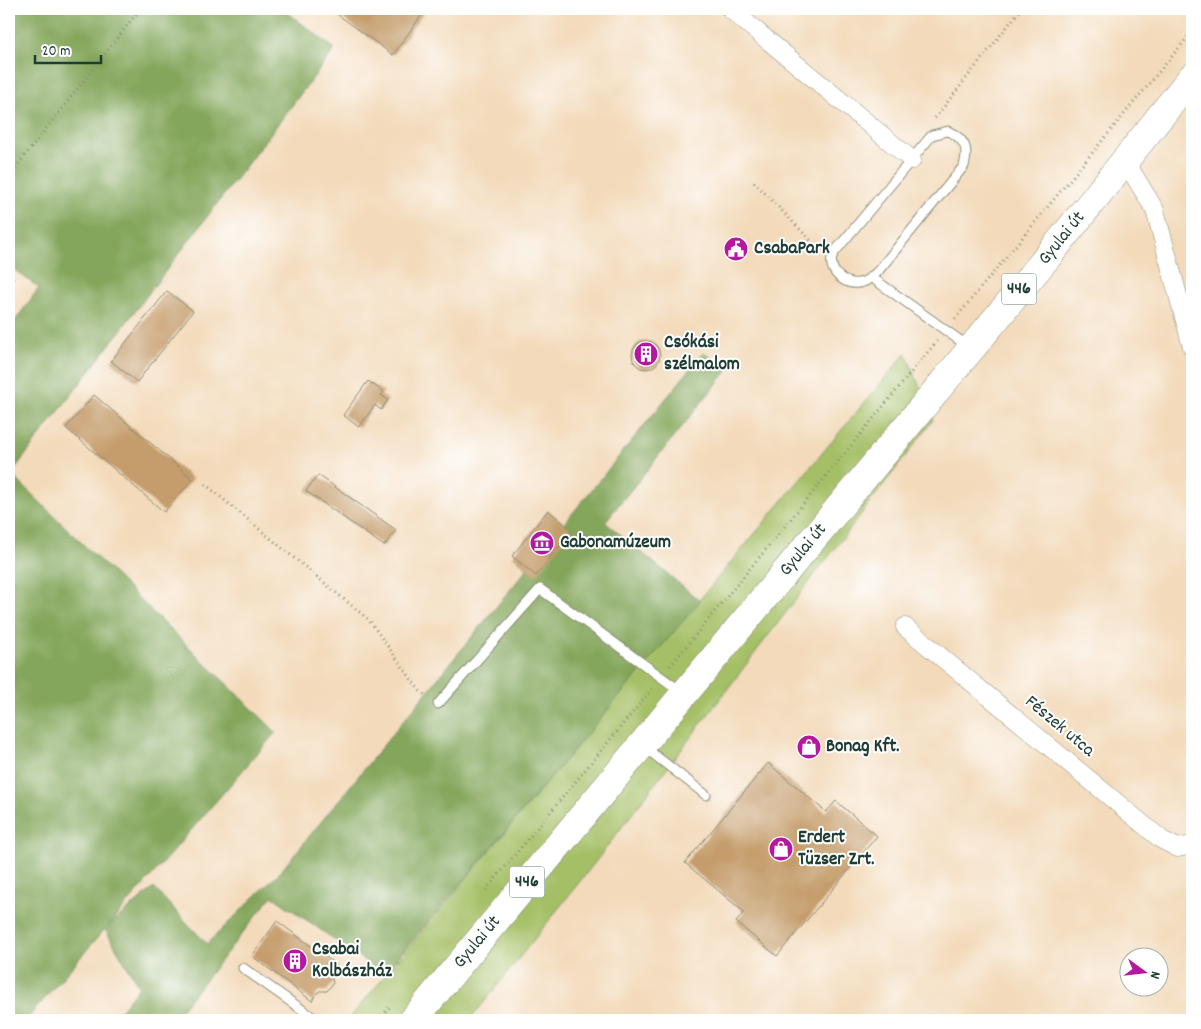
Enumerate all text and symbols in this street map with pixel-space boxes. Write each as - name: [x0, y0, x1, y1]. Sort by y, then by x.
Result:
- scale bar: [35, 32, 101, 64]
- text: 20 m: [42, 41, 70, 63]
- street label: Gyulai út: [1032, 206, 1092, 271]
- public building icon: CsabaPark: [723, 236, 749, 262]
- place label: CsabaPark: [754, 236, 830, 263]
- road number: 446: [1002, 274, 1036, 304]
- place label: Csókási szélmalom: [664, 330, 740, 379]
- building icon: Csókási szélmalom: [633, 341, 659, 367]
- street label: Gyulai út: [773, 518, 834, 583]
- museum icon: Gabonamúzeum: [529, 530, 555, 556]
- place label: Gabonamúzeum: [560, 530, 671, 557]
- street label: Fészek utca: [1018, 690, 1101, 765]
- shop icon: Bonag Kft.: [796, 734, 822, 760]
- place label: Bonag Kft.: [826, 734, 899, 761]
- place label: Erdert Tüzser Zrt.: [798, 825, 874, 874]
- shop icon: Erdert Tüzser Zrt.: [768, 836, 794, 862]
- road number: 446: [510, 866, 544, 898]
- street label: Gyulai út: [447, 910, 508, 975]
- place label: Csabai Kolbászház: [312, 937, 393, 986]
- north arrow: [1118, 946, 1168, 996]
- building icon: Csabai Kolbászház: [282, 948, 308, 974]
- text: N: [1144, 969, 1165, 981]

